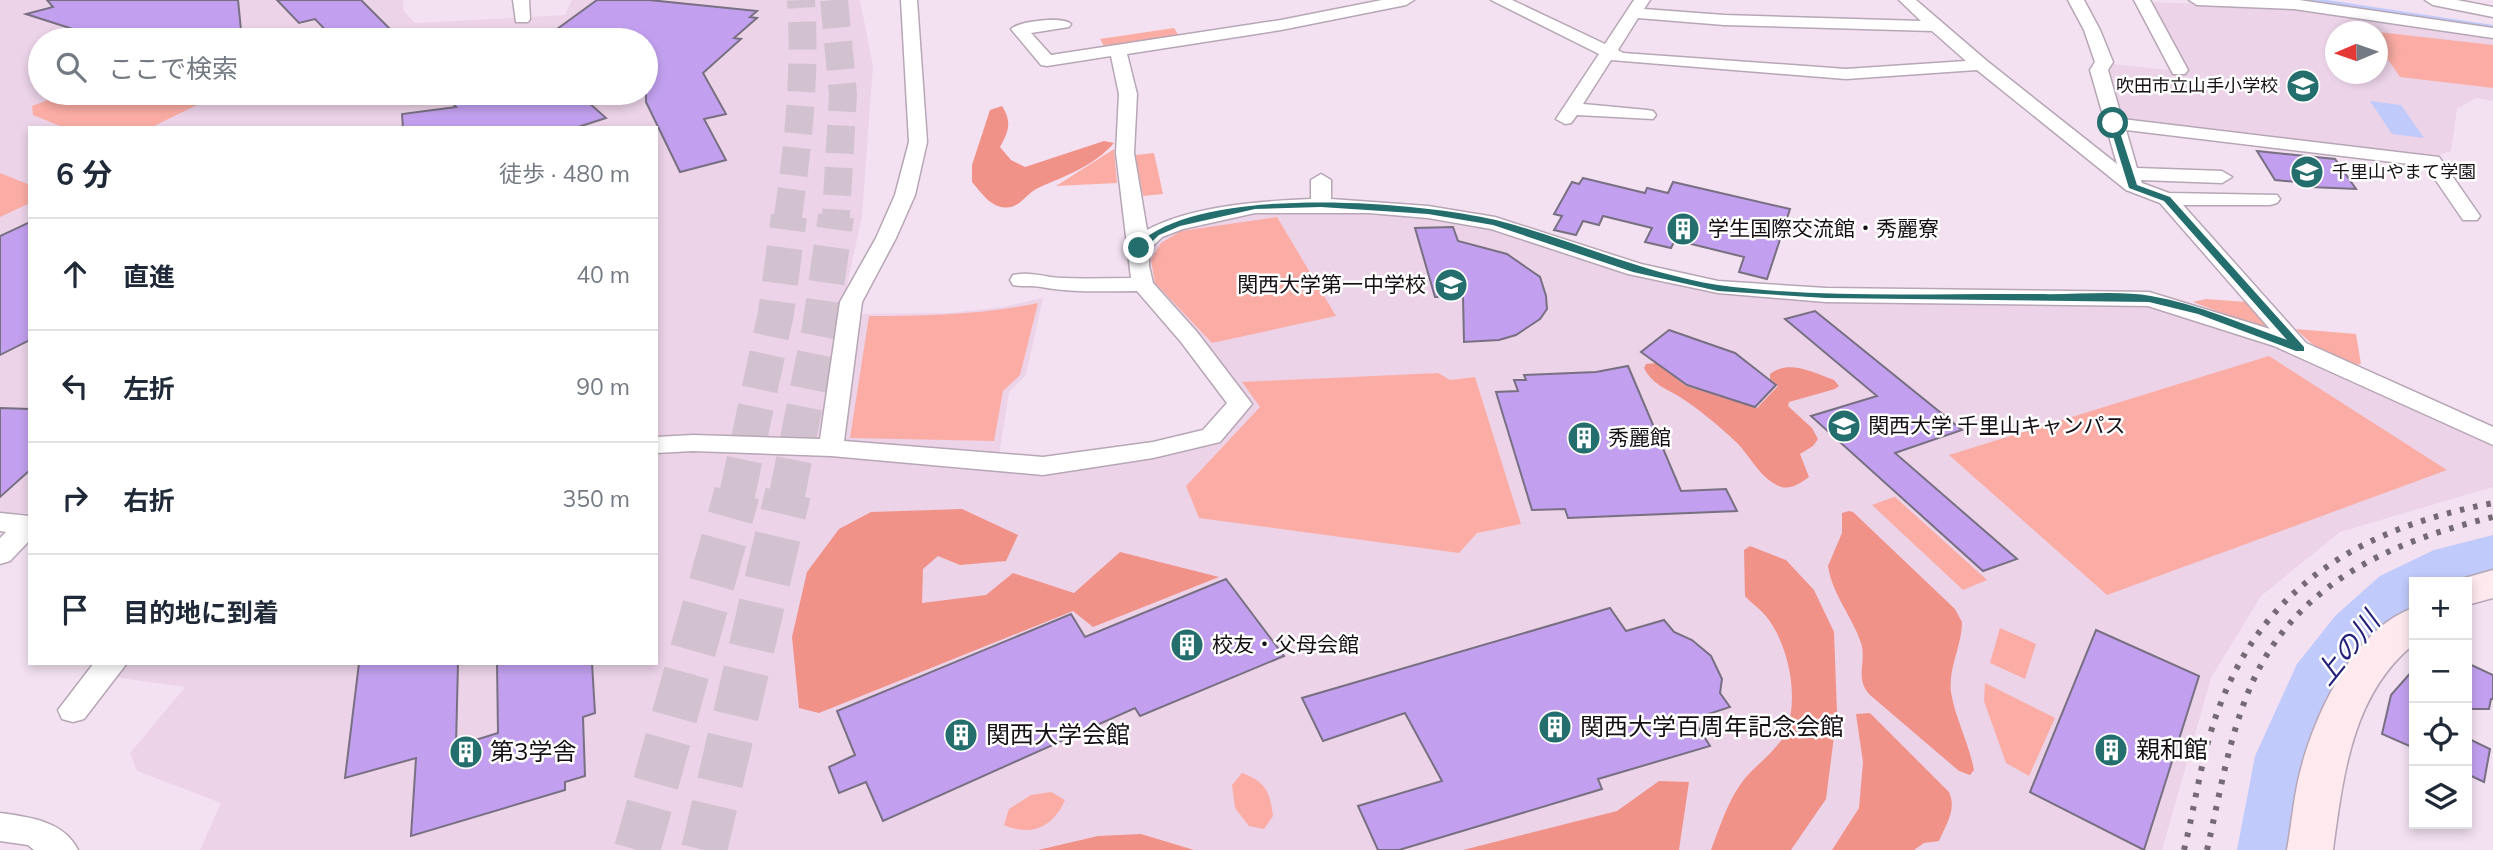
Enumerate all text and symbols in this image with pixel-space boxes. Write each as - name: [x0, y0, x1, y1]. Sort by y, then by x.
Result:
- north arrow: [2325, 21, 2388, 84]
- search box: [28, 28, 658, 105]
- icon: search: [52, 48, 90, 86]
- text: ここで検索: [108, 52, 238, 85]
- school or university icon: 吹田市立山手小学校: [2284, 67, 2322, 105]
- place label: 吹田市立山手小学校: [2116, 74, 2278, 97]
- route start: [2097, 107, 2128, 138]
- school or university icon: 千里山やまて学園: [2288, 153, 2326, 191]
- text: 6 分: [56, 155, 112, 193]
- text: 徒歩 · 480 m: [499, 159, 630, 188]
- place label: 千里山やまて学園: [2332, 160, 2476, 183]
- building icon: 学生国際交流館・秀麗寮: [1664, 210, 1702, 248]
- place label: 学生国際交流館・秀麗寮: [1708, 215, 1939, 241]
- route end: [1123, 232, 1154, 263]
- icon: ahead: [56, 255, 94, 293]
- text: 直進: [123, 260, 175, 293]
- text: 40 m: [576, 260, 630, 289]
- school or university icon: 関西大学第一中学校: [1432, 266, 1470, 304]
- place label: 関西大学第一中学校: [1237, 271, 1426, 297]
- icon: left: [56, 367, 94, 405]
- text: 左折: [123, 372, 175, 405]
- text: 90 m: [576, 372, 630, 401]
- school or university icon: 関西大学 千里山キャンパス: [1825, 407, 1863, 445]
- place label: 関西大学 千里山キャンパス: [1868, 412, 2125, 438]
- building icon: 秀麗館: [1565, 419, 1603, 457]
- place label: 秀麗館: [1608, 424, 1671, 450]
- icon: right: [56, 479, 94, 517]
- text: 右折: [123, 484, 175, 517]
- text: 350 m: [562, 484, 630, 513]
- map controls: [2409, 577, 2472, 829]
- button: +: [2409, 577, 2472, 640]
- icon: arrive: [56, 591, 94, 629]
- text: 目的地に到着: [123, 596, 279, 629]
- water label: 上の川: [2307, 602, 2389, 691]
- building icon: 校友・父母会館: [1168, 626, 1206, 664]
- place label: 校友・父母会館: [1212, 631, 1359, 657]
- button: −: [2409, 640, 2472, 703]
- button: locate: [2409, 703, 2472, 766]
- building icon: 関西大学百周年記念会館: [1536, 708, 1574, 746]
- place label: 関西大学百周年記念会館: [1580, 711, 1844, 741]
- building icon: 関西大学会館: [942, 716, 980, 754]
- place label: 関西大学会館: [986, 719, 1130, 749]
- building icon: 親和館: [2092, 731, 2130, 769]
- building icon: 第3学舎: [447, 733, 485, 771]
- place label: 親和館: [2136, 734, 2208, 764]
- place label: 第3学舎: [490, 736, 576, 766]
- button: layers: [2409, 766, 2472, 829]

